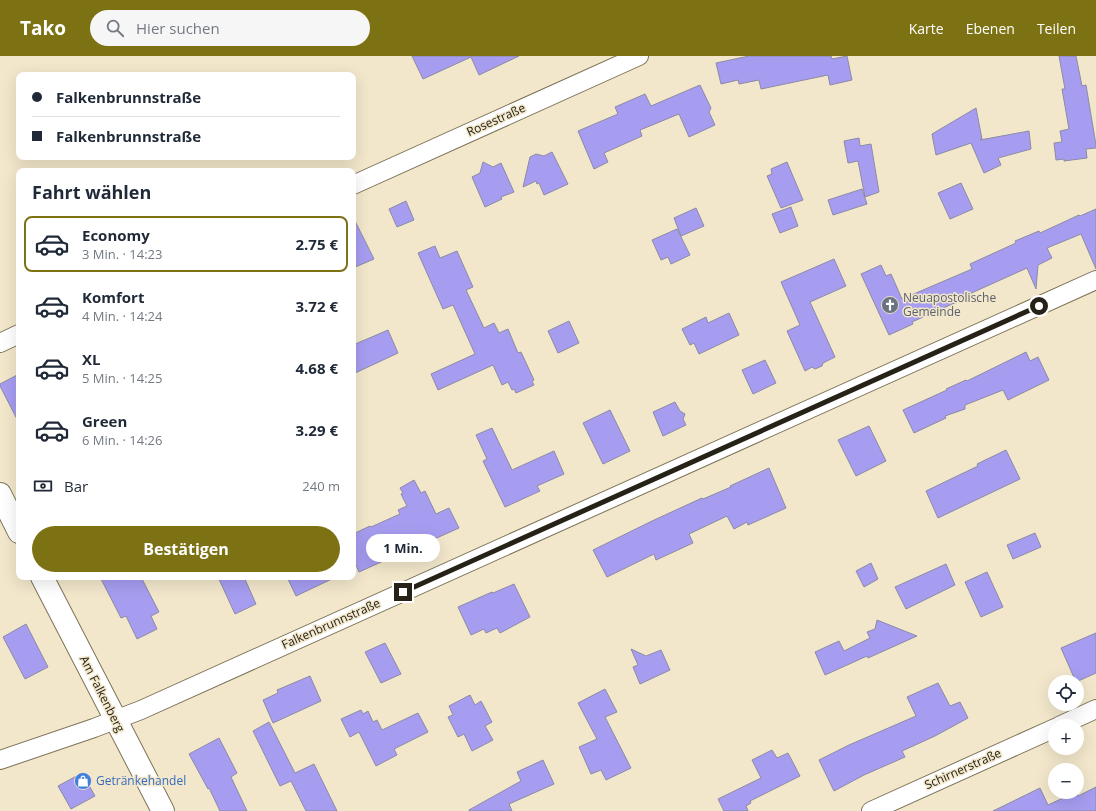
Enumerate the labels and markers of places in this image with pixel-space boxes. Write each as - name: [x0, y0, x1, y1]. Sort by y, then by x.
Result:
- place label: Neuapostolische Gemeinde: [903, 289, 996, 320]
- church icon: Neuapostolische Gemeinde: [880, 295, 900, 315]
- shop icon: Getränkehandel: [73, 771, 93, 791]
- place label: Getränkehandel: [96, 772, 186, 789]

